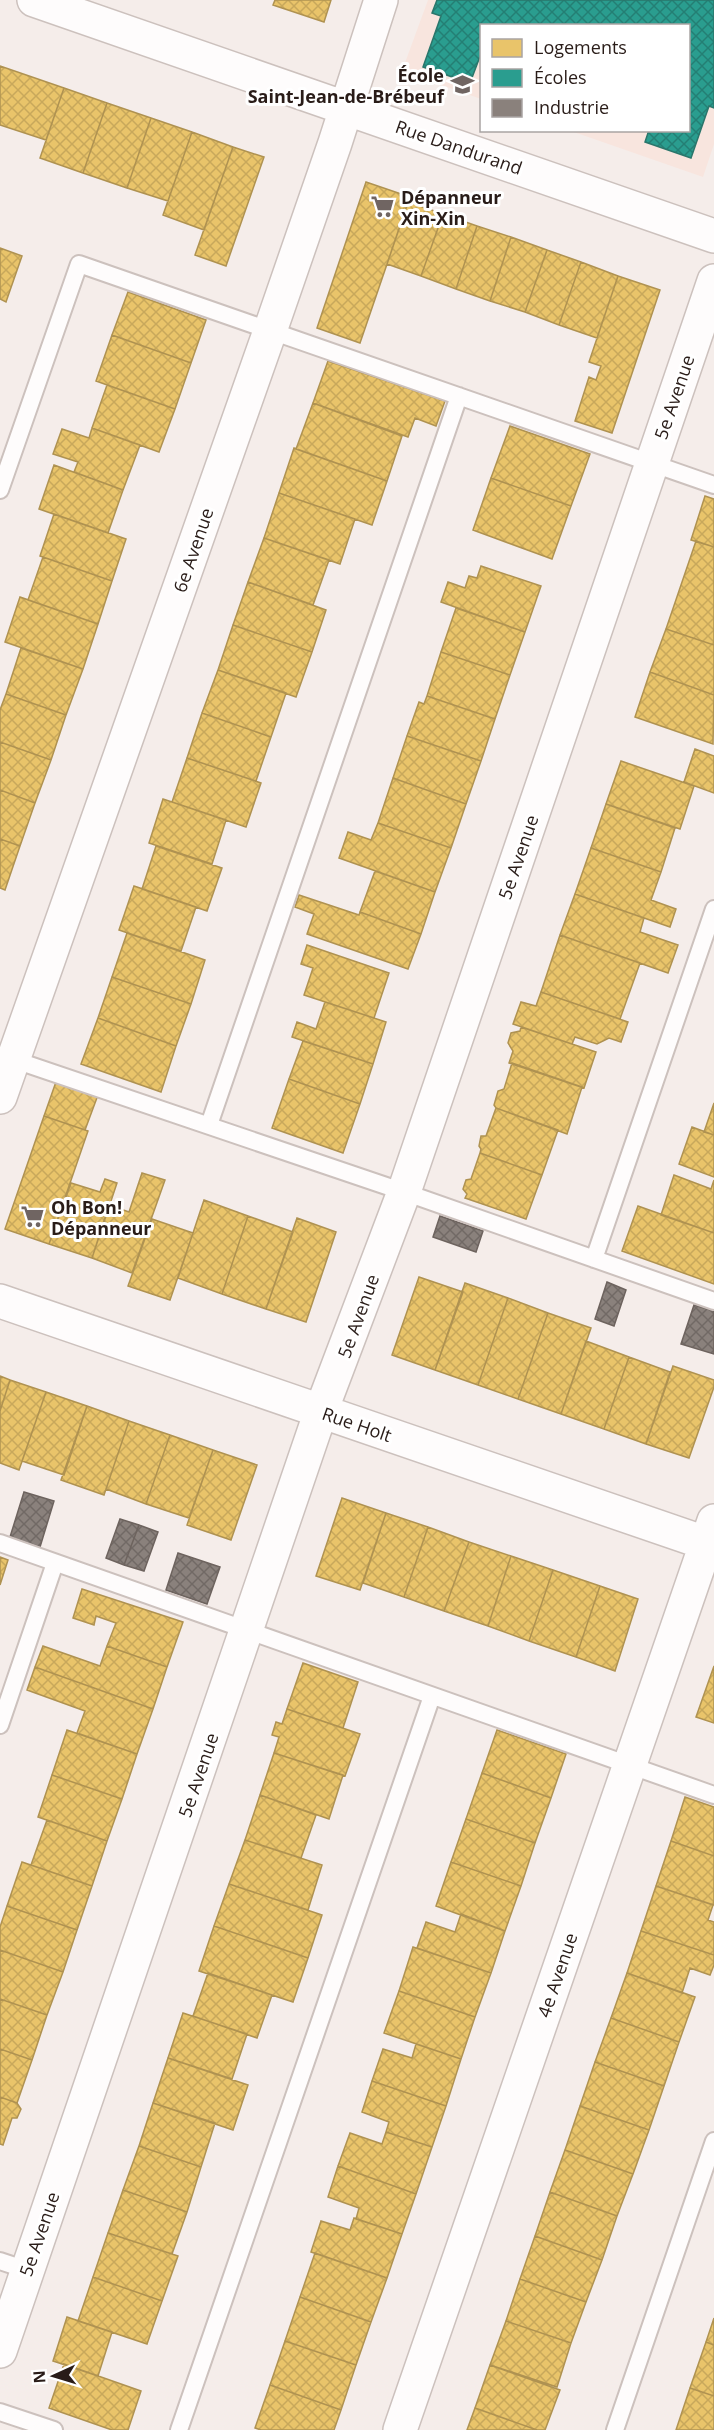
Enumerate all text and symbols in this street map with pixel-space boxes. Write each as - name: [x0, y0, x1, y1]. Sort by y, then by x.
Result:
- legend: [480, 24, 690, 132]
- text: Logements: [534, 35, 627, 59]
- place label: École Saint-Jean-de-Brébeuf: [248, 63, 445, 108]
- text: Écoles: [534, 65, 587, 89]
- school or university icon: École Saint-Jean-de-Brébeuf: [449, 72, 475, 98]
- text: Industrie: [534, 95, 609, 119]
- street label: Rue Dandurand: [392, 114, 526, 180]
- place label: Dépanneur Xin-Xin: [401, 185, 502, 230]
- supermarket icon: Dépanneur Xin-Xin: [370, 194, 396, 220]
- street label: 5e Avenue: [648, 352, 700, 442]
- street label: 6e Avenue: [167, 505, 219, 595]
- street label: 5e Avenue: [492, 812, 544, 902]
- place label: Oh Bon! Dépanneur: [51, 1195, 152, 1240]
- supermarket icon: Oh Bon! Dépanneur: [20, 1204, 46, 1230]
- street label: 5e Avenue: [332, 1271, 384, 1361]
- street label: Rue Holt: [319, 1401, 395, 1447]
- street label: 5e Avenue: [172, 1730, 224, 1820]
- street label: 4e Avenue: [531, 1930, 583, 2020]
- street label: 5e Avenue: [13, 2189, 65, 2279]
- north arrow: [24, 2346, 84, 2406]
- text: N: [28, 2370, 50, 2384]

